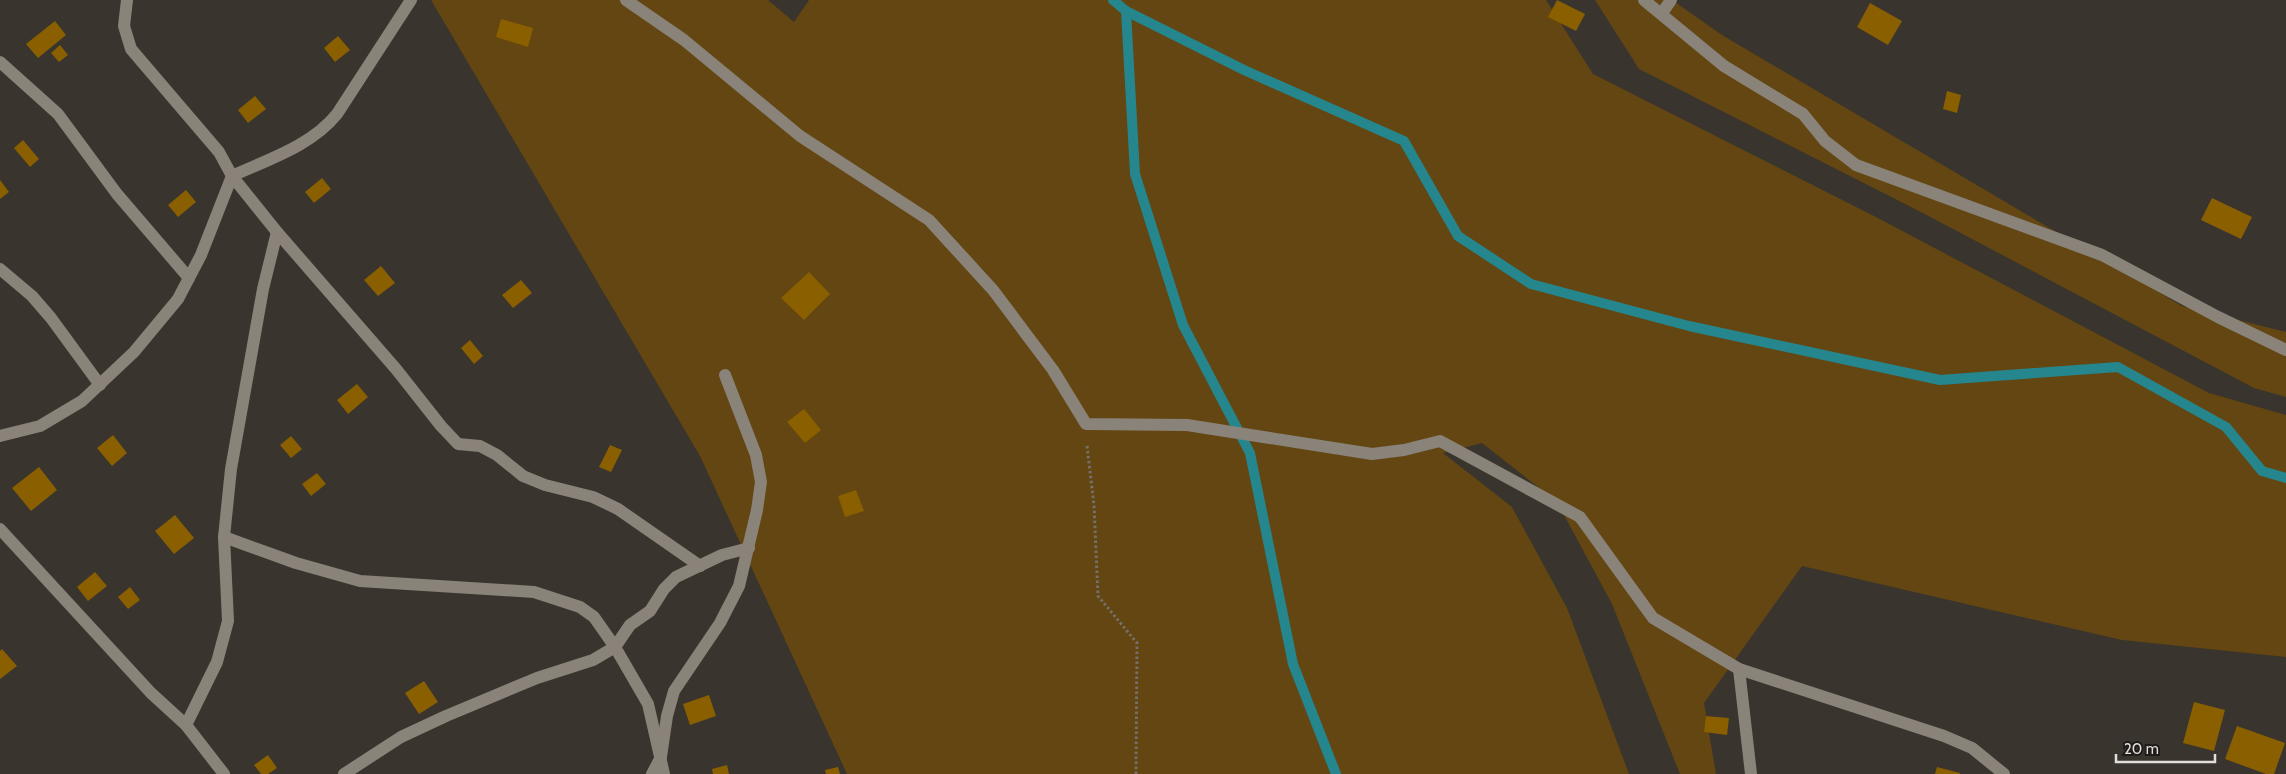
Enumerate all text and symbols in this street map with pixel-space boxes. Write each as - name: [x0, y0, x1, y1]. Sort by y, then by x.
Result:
- scale bar: [2116, 732, 2215, 764]
- text: 20 m: [2124, 740, 2159, 758]

